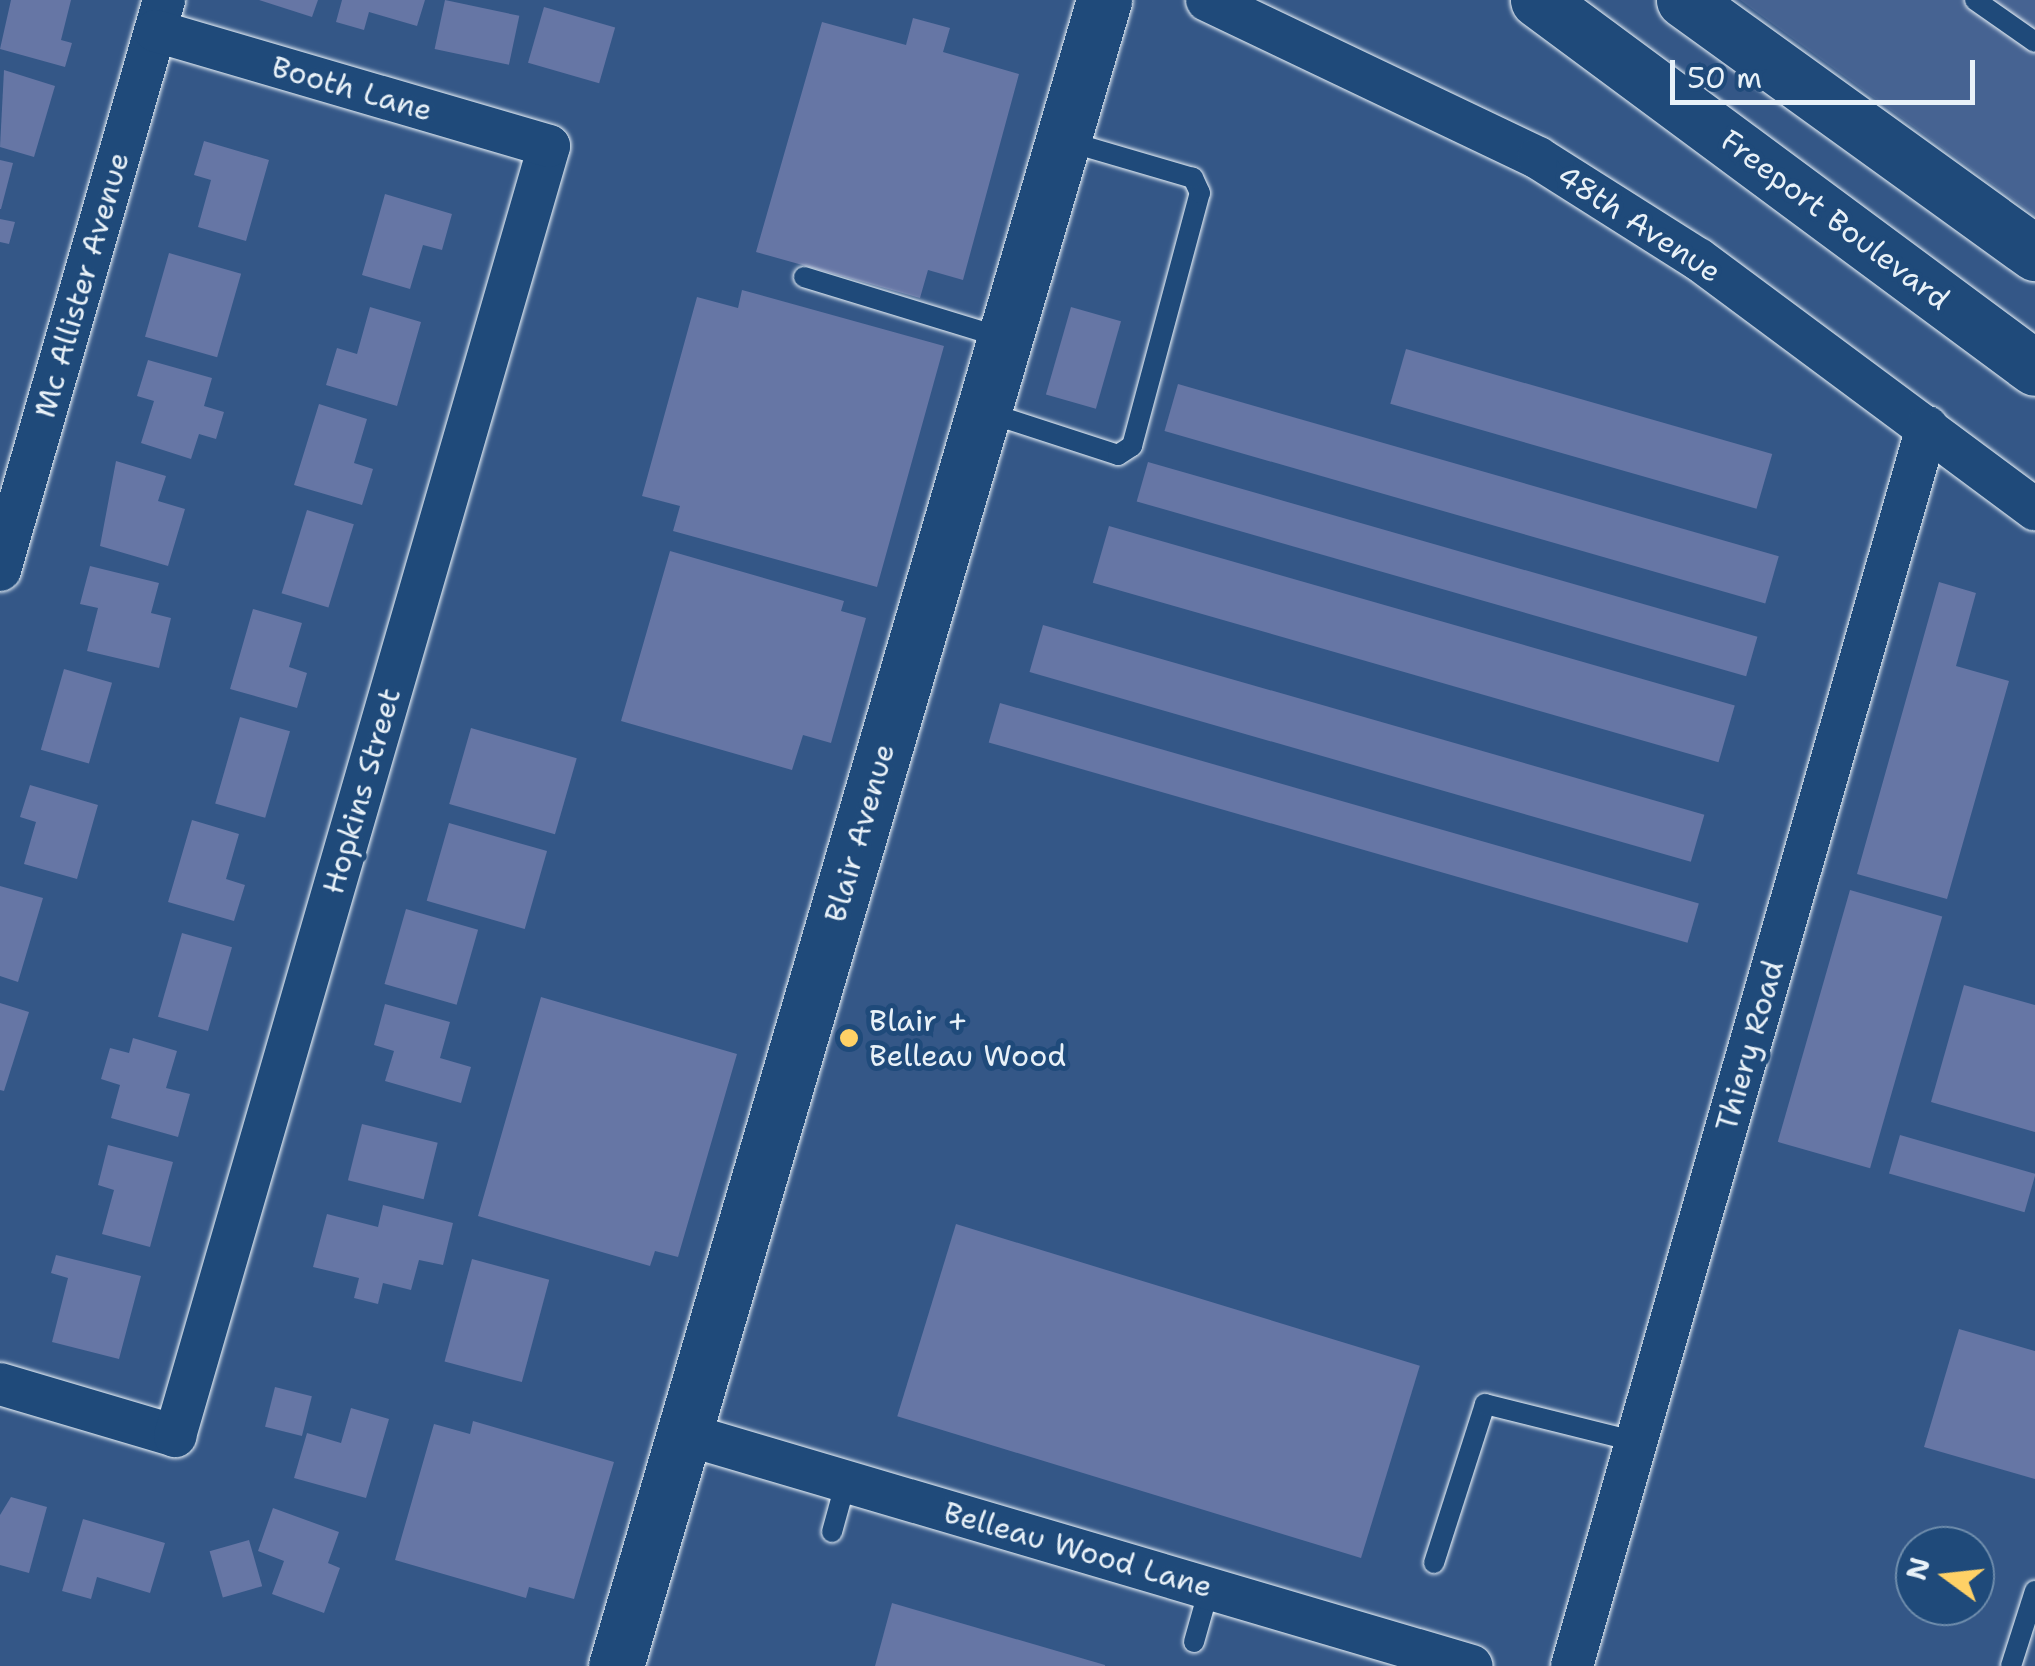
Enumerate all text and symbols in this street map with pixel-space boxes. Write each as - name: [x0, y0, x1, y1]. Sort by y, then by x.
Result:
- scale bar: [1675, 40, 1980, 102]
- street label: Booth Lane: [268, 49, 436, 129]
- text: 50 m: [1687, 57, 1762, 98]
- street label: Freeport Boulevard: [1714, 122, 1956, 318]
- street label: Mc Allister Avenue: [27, 148, 137, 422]
- street label: 48th Avenue: [1550, 158, 1728, 290]
- street label: Hopkins Street: [315, 684, 409, 898]
- street label: Blair Avenue: [817, 740, 903, 926]
- street label: Thiery Road: [1708, 956, 1792, 1136]
- place label: Blair + Belleau Wood: [869, 1003, 1066, 1074]
- marker: Blair + Belleau Wood: [838, 1027, 860, 1049]
- street label: Belleau Wood Lane: [940, 1494, 1216, 1606]
- north arrow: [1895, 1526, 1995, 1626]
- text: N: [1897, 1553, 1939, 1584]

